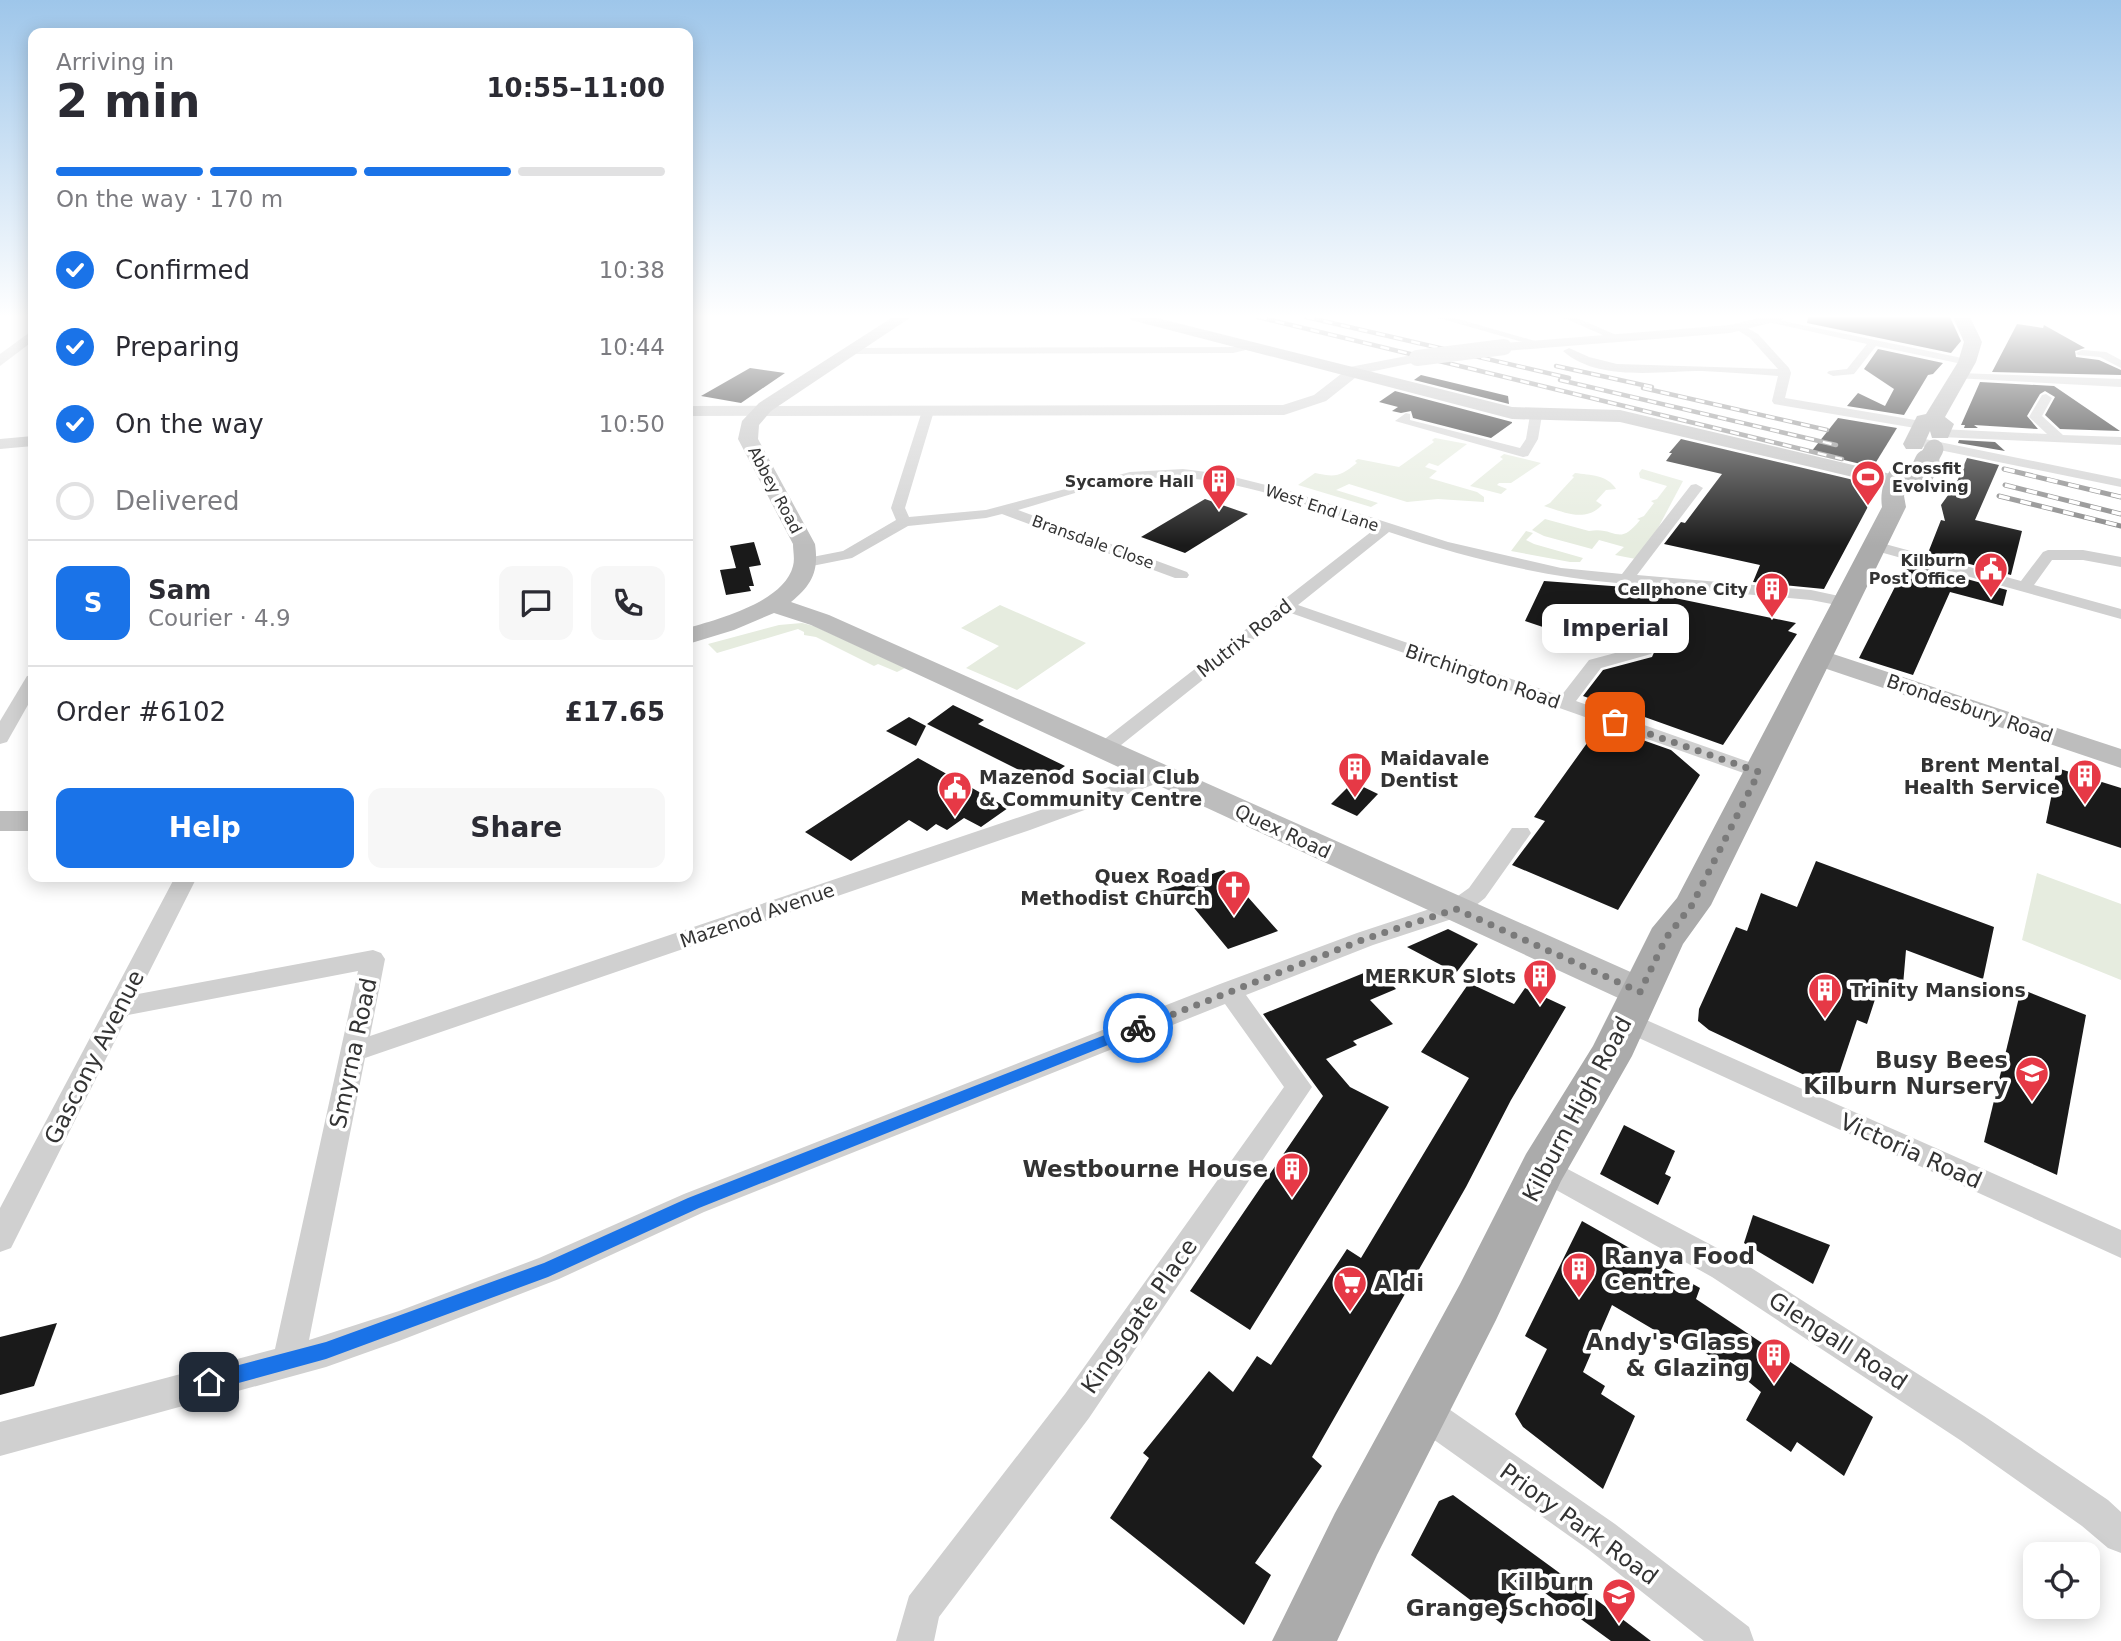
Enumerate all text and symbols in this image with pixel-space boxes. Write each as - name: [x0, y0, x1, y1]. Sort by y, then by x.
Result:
- text: Arriving in: [56, 49, 174, 75]
- text: 10:55–11:00: [486, 73, 665, 103]
- text: 2 min: [56, 74, 200, 128]
- text: On the way · 170 m: [56, 186, 283, 212]
- icon: check: [56, 251, 94, 289]
- text: Confirmed: [115, 255, 250, 285]
- text: 10:38: [599, 257, 665, 283]
- icon: check: [56, 328, 94, 366]
- text: Preparing: [115, 332, 240, 362]
- text: 10:44: [599, 334, 665, 360]
- icon: check: [56, 405, 94, 443]
- text: On the way: [115, 409, 264, 439]
- text: 10:50: [599, 411, 665, 437]
- street label: Abbey Road: [744, 443, 806, 537]
- sports icon: Crossfit Evolving: [1849, 458, 1887, 507]
- place label: Crossfit Evolving: [1892, 459, 1969, 496]
- building icon: Sycamore Hall: [1200, 462, 1238, 511]
- place label: Sycamore Hall: [1065, 472, 1194, 491]
- street label: West End Lane: [1263, 481, 1381, 535]
- text: Delivered: [115, 486, 239, 516]
- street label: Bransdale Close: [1029, 511, 1157, 573]
- public building icon: Kilburn Post Office: [1972, 550, 2010, 599]
- place label: Kilburn Post Office: [1869, 551, 1966, 588]
- button: chat: [499, 566, 573, 640]
- button: phone: [591, 566, 665, 640]
- building icon: Cellphone City: [1753, 570, 1791, 619]
- text: Sam: [148, 575, 211, 605]
- place label: Cellphone City: [1617, 580, 1749, 599]
- text: S: [84, 588, 102, 618]
- street label: Mutrix Road: [1192, 594, 1296, 682]
- callout: Imperial: [1542, 603, 1688, 652]
- text: Courier · 4.9: [148, 605, 291, 631]
- text: Imperial: [1562, 615, 1669, 641]
- street label: Birchington Road: [1403, 639, 1563, 713]
- street label: Brondesbury Road: [1884, 669, 2056, 747]
- pin: [1585, 692, 1645, 752]
- text: Order #6102: [56, 697, 226, 727]
- text: £17.65: [565, 697, 665, 727]
- icon: bag: [1596, 703, 1634, 741]
- place label: Maidavale Dentist: [1380, 747, 1489, 791]
- building icon: Maidavale Dentist: [1336, 750, 1374, 799]
- place label: Brent Mental Health Service: [1904, 754, 2060, 798]
- building icon: Brent Mental Health Service: [2066, 757, 2104, 806]
- place label: Mazenod Social Club & Community Centre: [979, 766, 1202, 810]
- public building icon: Mazenod Social Club & Community Centre: [936, 769, 974, 818]
- button: Help: [56, 788, 354, 868]
- button: Share: [368, 788, 665, 868]
- street label: Quex Road: [1232, 799, 1334, 863]
- place label: Quex Road Methodist Church: [1020, 865, 1210, 909]
- church icon: Quex Road Methodist Church: [1215, 868, 1253, 917]
- street label: Mazenod Avenue: [677, 878, 837, 952]
- building icon: MERKUR Slots: [1521, 957, 1559, 1006]
- place label: MERKUR Slots: [1365, 965, 1516, 987]
- street label: Gascony Avenue: [39, 966, 149, 1148]
- building icon: Trinity Mansions: [1806, 971, 1844, 1020]
- street label: Smyrna Road: [324, 975, 382, 1131]
- place label: Trinity Mansions: [1850, 979, 2026, 1001]
- courier: [1103, 993, 1173, 1063]
- icon: bike: [1119, 1009, 1157, 1047]
- street label: Kilburn High Road: [1517, 1012, 1637, 1206]
- place label: Busy Bees Kilburn Nursery: [1803, 1047, 2008, 1099]
- school or university icon: Busy Bees Kilburn Nursery: [2013, 1054, 2051, 1103]
- street label: Victoria Road: [1836, 1108, 1986, 1194]
- building icon: Westbourne House: [1273, 1150, 1311, 1199]
- place label: Westbourne House: [1022, 1156, 1268, 1182]
- street label: Kingsgate Place: [1076, 1234, 1202, 1398]
- place label: Ranya Food Centre: [1604, 1243, 1755, 1295]
- building icon: Ranya Food Centre: [1560, 1250, 1598, 1299]
- supermarket icon: Aldi: [1331, 1264, 1369, 1313]
- place label: Aldi: [1374, 1270, 1424, 1296]
- street label: Glengall Road: [1764, 1287, 1912, 1395]
- place label: Andy's Glass & Glazing: [1586, 1329, 1750, 1381]
- building icon: Andy's Glass & Glazing: [1755, 1336, 1793, 1385]
- pin: [179, 1352, 239, 1412]
- icon: home: [190, 1363, 228, 1401]
- street label: Priory Park Road: [1495, 1458, 1663, 1590]
- map controls: [2023, 1542, 2100, 1619]
- button: locate: [2023, 1542, 2100, 1619]
- place label: Kilburn Grange School: [1406, 1569, 1594, 1621]
- school or university icon: Kilburn Grange School: [1600, 1576, 1638, 1625]

